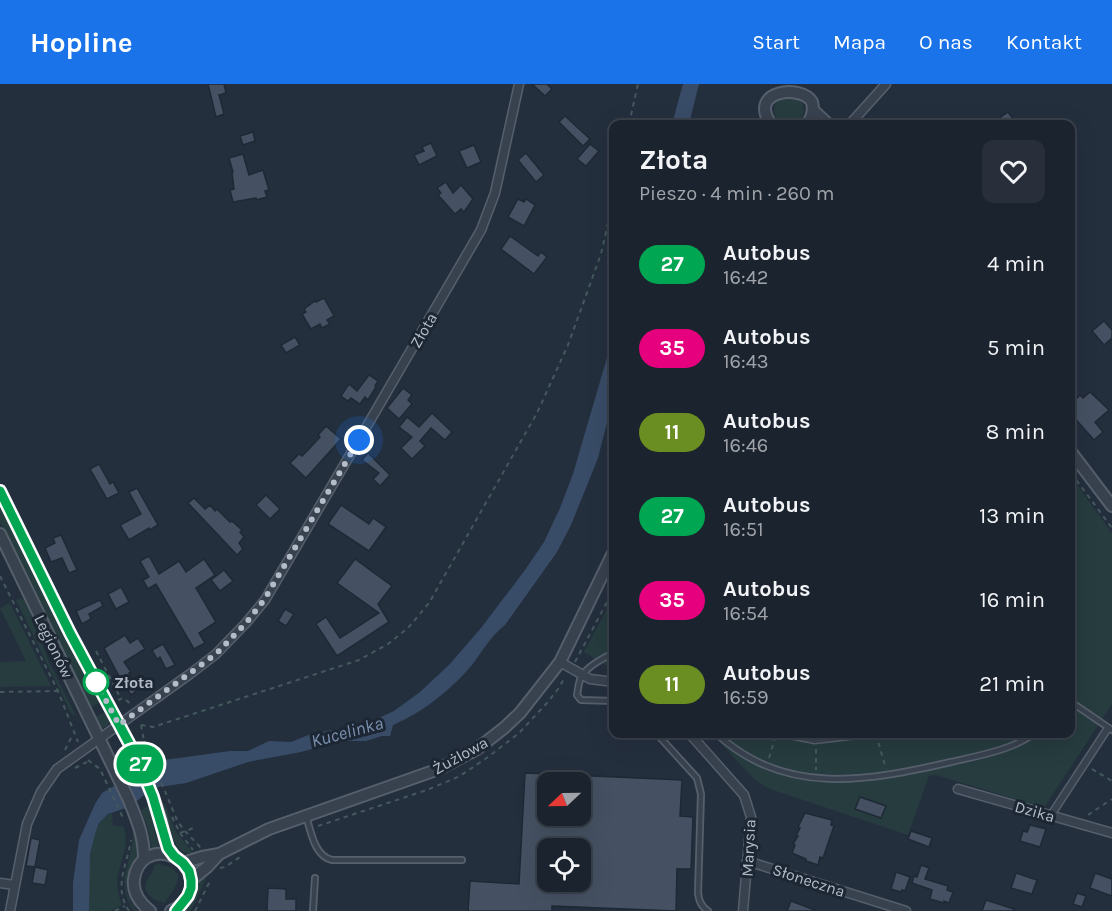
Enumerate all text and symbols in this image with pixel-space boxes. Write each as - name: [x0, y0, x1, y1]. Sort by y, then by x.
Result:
- text: Hopline: [30, 26, 133, 59]
- text: Start: [752, 30, 800, 54]
- text: Mapa: [833, 30, 886, 54]
- text: O nas: [919, 30, 973, 54]
- text: Kontakt: [1006, 30, 1082, 54]
- button: heart: [982, 140, 1045, 203]
- text: Złota: [639, 143, 708, 176]
- text: Pieszo · 4 min · 260 m: [639, 182, 834, 205]
- text: Autobus: [723, 240, 811, 266]
- text: 4 min: [987, 251, 1045, 277]
- text: 27: [660, 252, 684, 276]
- text: 16:42: [723, 266, 768, 289]
- street label: Złota: [406, 309, 441, 351]
- text: Autobus: [723, 324, 811, 350]
- text: 5 min: [987, 335, 1045, 361]
- text: 35: [659, 336, 685, 360]
- text: 16:43: [723, 350, 769, 373]
- text: Autobus: [723, 408, 811, 434]
- text: 8 min: [986, 419, 1045, 445]
- text: 11: [665, 420, 679, 444]
- your location: [344, 425, 374, 455]
- text: 16:46: [723, 434, 768, 457]
- text: Autobus: [723, 492, 811, 518]
- text: 13 min: [979, 503, 1045, 529]
- text: 27: [660, 504, 684, 528]
- text: 16:51: [723, 518, 764, 541]
- text: Autobus: [723, 576, 811, 602]
- text: 16 min: [979, 587, 1045, 613]
- text: 35: [659, 588, 685, 612]
- text: 16:54: [723, 602, 768, 625]
- street label: Legionów: [30, 611, 77, 681]
- text: Autobus: [723, 660, 811, 686]
- marker: Złota: [83, 669, 109, 695]
- text: 21 min: [979, 671, 1045, 697]
- text: 11: [665, 672, 679, 696]
- place label: Złota: [114, 673, 154, 692]
- text: 16:59: [723, 686, 769, 709]
- water label: Kucelinka: [309, 712, 385, 752]
- street label: Żużlowa: [429, 732, 491, 778]
- line badge: 27: [113, 744, 167, 784]
- text: 27: [128, 752, 152, 776]
- north arrow: [537, 772, 591, 826]
- map controls: [537, 772, 591, 892]
- street label: Dzika: [1013, 797, 1057, 826]
- street label: Marysia: [738, 819, 759, 877]
- button: locate: [537, 838, 591, 892]
- street label: Słoneczna: [770, 860, 847, 901]

